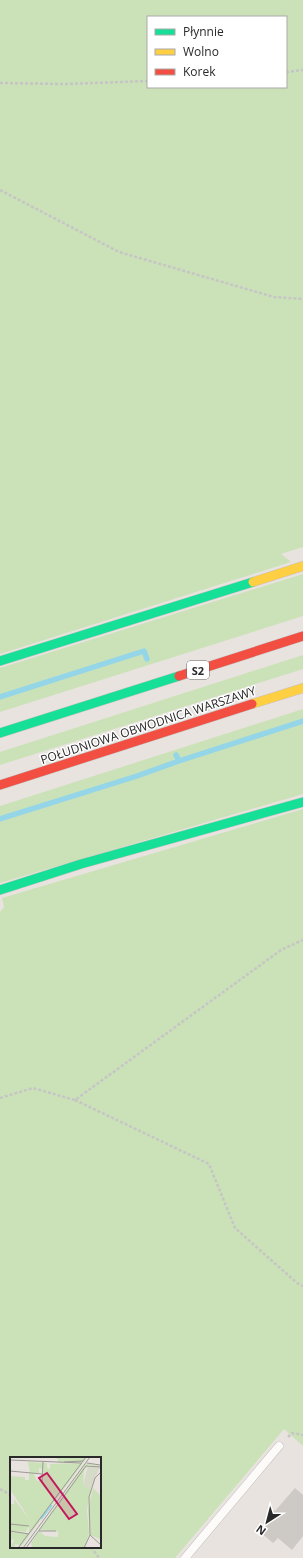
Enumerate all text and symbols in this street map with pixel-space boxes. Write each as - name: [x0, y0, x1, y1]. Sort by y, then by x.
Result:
- legend: [147, 16, 287, 88]
- text: Płynnie: [183, 23, 224, 40]
- text: Wolno: [183, 43, 219, 60]
- text: Korek: [183, 63, 216, 80]
- road number: S2: [187, 661, 209, 679]
- street label: POŁUDNIOWA OBWODNICA WARSZAWY: [38, 682, 258, 768]
- inset map: [10, 1457, 101, 1548]
- north arrow: [247, 1502, 287, 1542]
- text: N: [253, 1522, 269, 1539]

